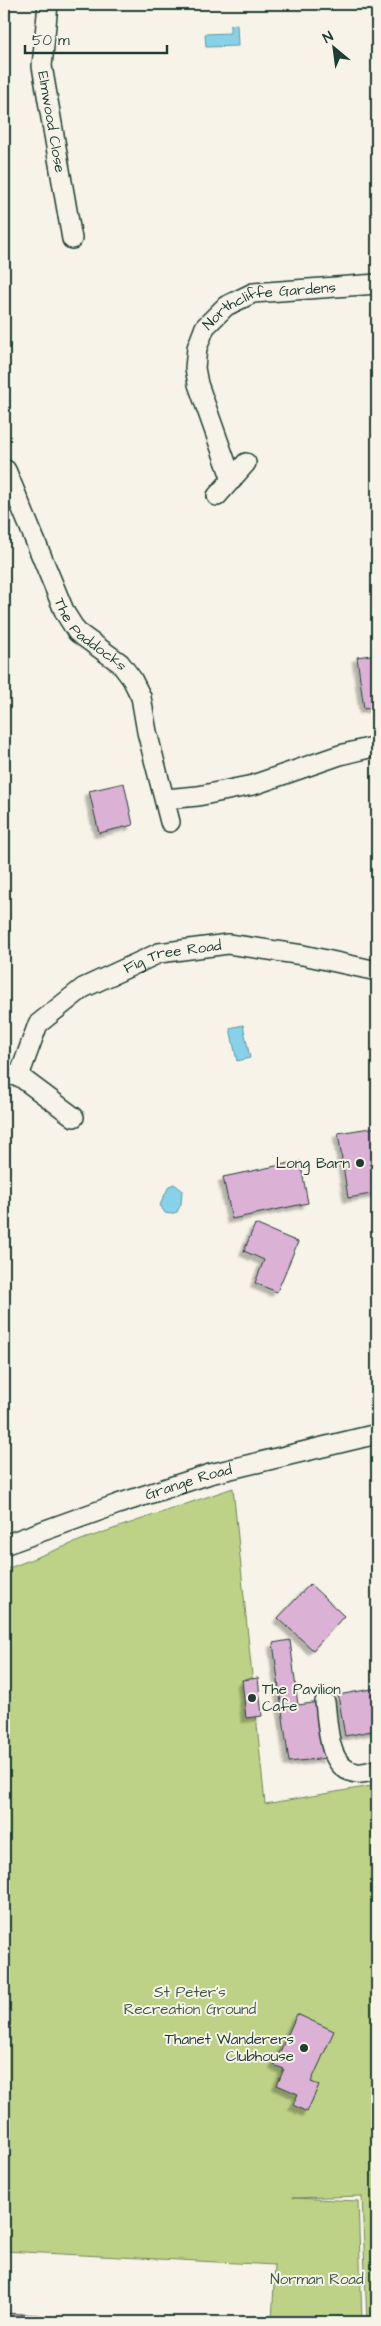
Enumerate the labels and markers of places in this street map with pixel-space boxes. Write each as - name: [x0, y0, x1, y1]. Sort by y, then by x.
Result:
- place label: Long Barn: [276, 1153, 350, 1175]
- marker: Long Barn: [354, 1157, 366, 1169]
- place label: The Pavilion Cafe: [262, 1679, 341, 1717]
- marker: The Pavilion Cafe: [246, 1692, 258, 1704]
- place label: Thanet Wanderers Clubhouse: [165, 2029, 294, 2067]
- marker: Thanet Wanderers Clubhouse: [298, 2042, 310, 2054]

